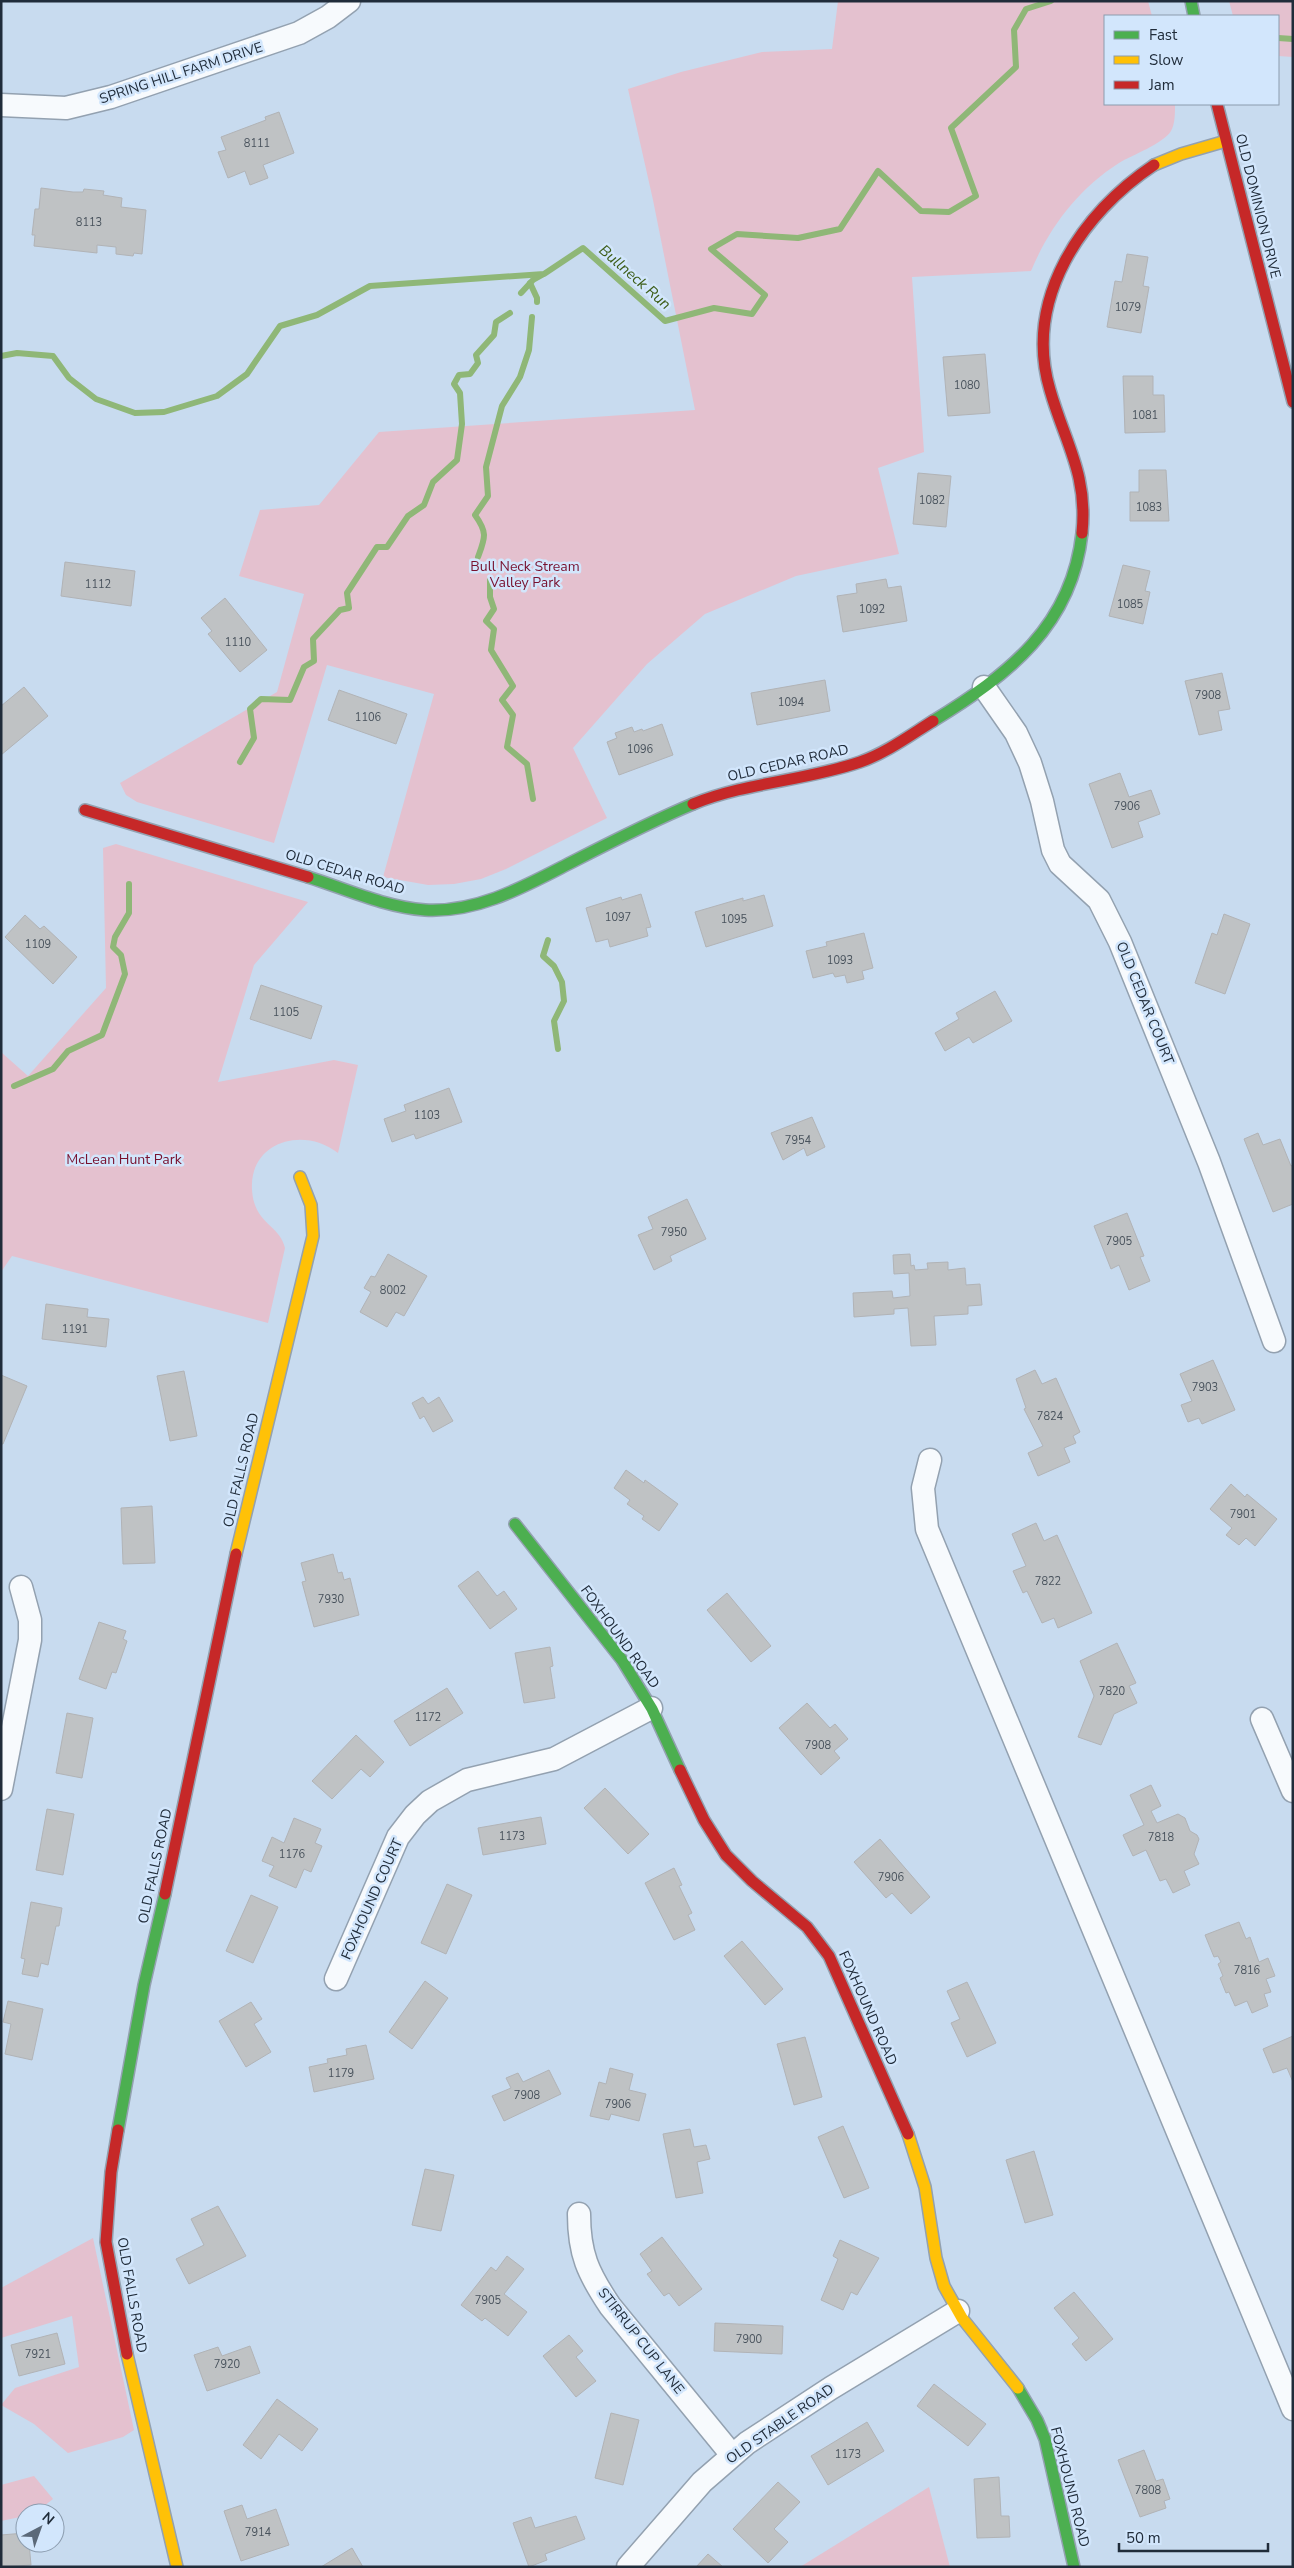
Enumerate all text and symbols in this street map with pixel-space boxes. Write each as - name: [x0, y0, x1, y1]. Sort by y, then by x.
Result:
- legend: [1104, 15, 1279, 105]
- text: Fast: [1149, 25, 1178, 45]
- street label: SPRING HILL FARM DRIVE: [97, 38, 265, 108]
- text: Slow: [1149, 50, 1184, 70]
- text: Jam: [1148, 75, 1175, 95]
- street label: OLD DOMINION DRIVE: [1231, 132, 1285, 280]
- house number: 8111: [244, 136, 270, 151]
- house number: 8113: [76, 215, 102, 230]
- water label: Bullneck Run: [595, 240, 675, 314]
- house number: 1079: [1115, 300, 1141, 315]
- house number: 1080: [954, 378, 981, 393]
- house number: 1081: [1132, 408, 1158, 423]
- house number: 1082: [919, 493, 945, 508]
- house number: 1083: [1136, 500, 1162, 515]
- park label: Bull Neck Stream Valley Park: [470, 557, 580, 592]
- house number: 1112: [85, 577, 111, 592]
- house number: 1085: [1117, 597, 1144, 612]
- house number: 1092: [859, 602, 885, 617]
- house number: 1110: [225, 635, 252, 650]
- house number: 7908: [1195, 688, 1222, 703]
- house number: 1094: [778, 695, 805, 710]
- house number: 1106: [355, 710, 382, 725]
- street label: OLD CEDAR ROAD: [726, 740, 850, 786]
- house number: 1096: [627, 742, 654, 757]
- house number: 7906: [1114, 799, 1141, 814]
- street label: OLD CEDAR ROAD: [283, 845, 407, 899]
- house number: 1097: [605, 910, 631, 925]
- house number: 1095: [721, 912, 748, 927]
- house number: 1109: [25, 937, 51, 952]
- street label: OLD CEDAR COURT: [1112, 939, 1179, 1068]
- house number: 1093: [827, 953, 853, 968]
- house number: 1105: [273, 1005, 300, 1020]
- house number: 1103: [414, 1108, 440, 1123]
- house number: 7954: [785, 1133, 812, 1148]
- park label: McLean Hunt Park: [66, 1150, 183, 1169]
- house number: 7950: [661, 1225, 688, 1240]
- house number: 7905: [1106, 1234, 1133, 1249]
- house number: 8002: [380, 1283, 406, 1298]
- house number: 1191: [62, 1322, 88, 1337]
- house number: 7903: [1192, 1380, 1218, 1395]
- house number: 7824: [1037, 1409, 1064, 1424]
- street label: OLD FALLS ROAD: [219, 1411, 263, 1529]
- house number: 7901: [1230, 1507, 1256, 1522]
- house number: 7822: [1035, 1574, 1061, 1589]
- street label: FOXHOUND ROAD: [576, 1582, 664, 1692]
- house number: 7930: [318, 1592, 345, 1607]
- house number: 7820: [1099, 1684, 1126, 1699]
- house number: 1172: [415, 1710, 441, 1725]
- house number: 7908: [805, 1738, 832, 1753]
- street label: OLD FALLS ROAD: [134, 1807, 176, 1925]
- house number: 1173: [499, 1829, 525, 1844]
- house number: 7818: [1148, 1830, 1175, 1845]
- street label: FOXHOUND COURT: [337, 1835, 407, 1962]
- house number: 1176: [279, 1847, 306, 1862]
- house number: 7906: [878, 1870, 905, 1885]
- street label: FOXHOUND ROAD: [834, 1948, 902, 2068]
- house number: 7816: [1234, 1963, 1261, 1978]
- house number: 1179: [328, 2066, 354, 2081]
- house number: 7908: [514, 2088, 541, 2103]
- house number: 7906: [605, 2097, 632, 2112]
- street label: OLD FALLS ROAD: [112, 2236, 152, 2354]
- street label: STIRRUP CUP LANE: [594, 2284, 688, 2398]
- house number: 7905: [475, 2293, 502, 2308]
- house number: 7900: [736, 2332, 763, 2347]
- house number: 7921: [25, 2347, 51, 2362]
- house number: 7920: [214, 2357, 241, 2372]
- street label: OLD STABLE ROAD: [722, 2380, 838, 2468]
- street label: FOXHOUND ROAD: [1046, 2425, 1094, 2549]
- house number: 1173: [835, 2447, 861, 2462]
- house number: 7808: [1135, 2483, 1162, 2498]
- north arrow: [15, 2503, 65, 2553]
- text: N: [38, 2508, 58, 2529]
- scale bar: [1119, 2520, 1268, 2552]
- house number: 7914: [245, 2525, 272, 2540]
- text: 50 m: [1126, 2528, 1161, 2548]

